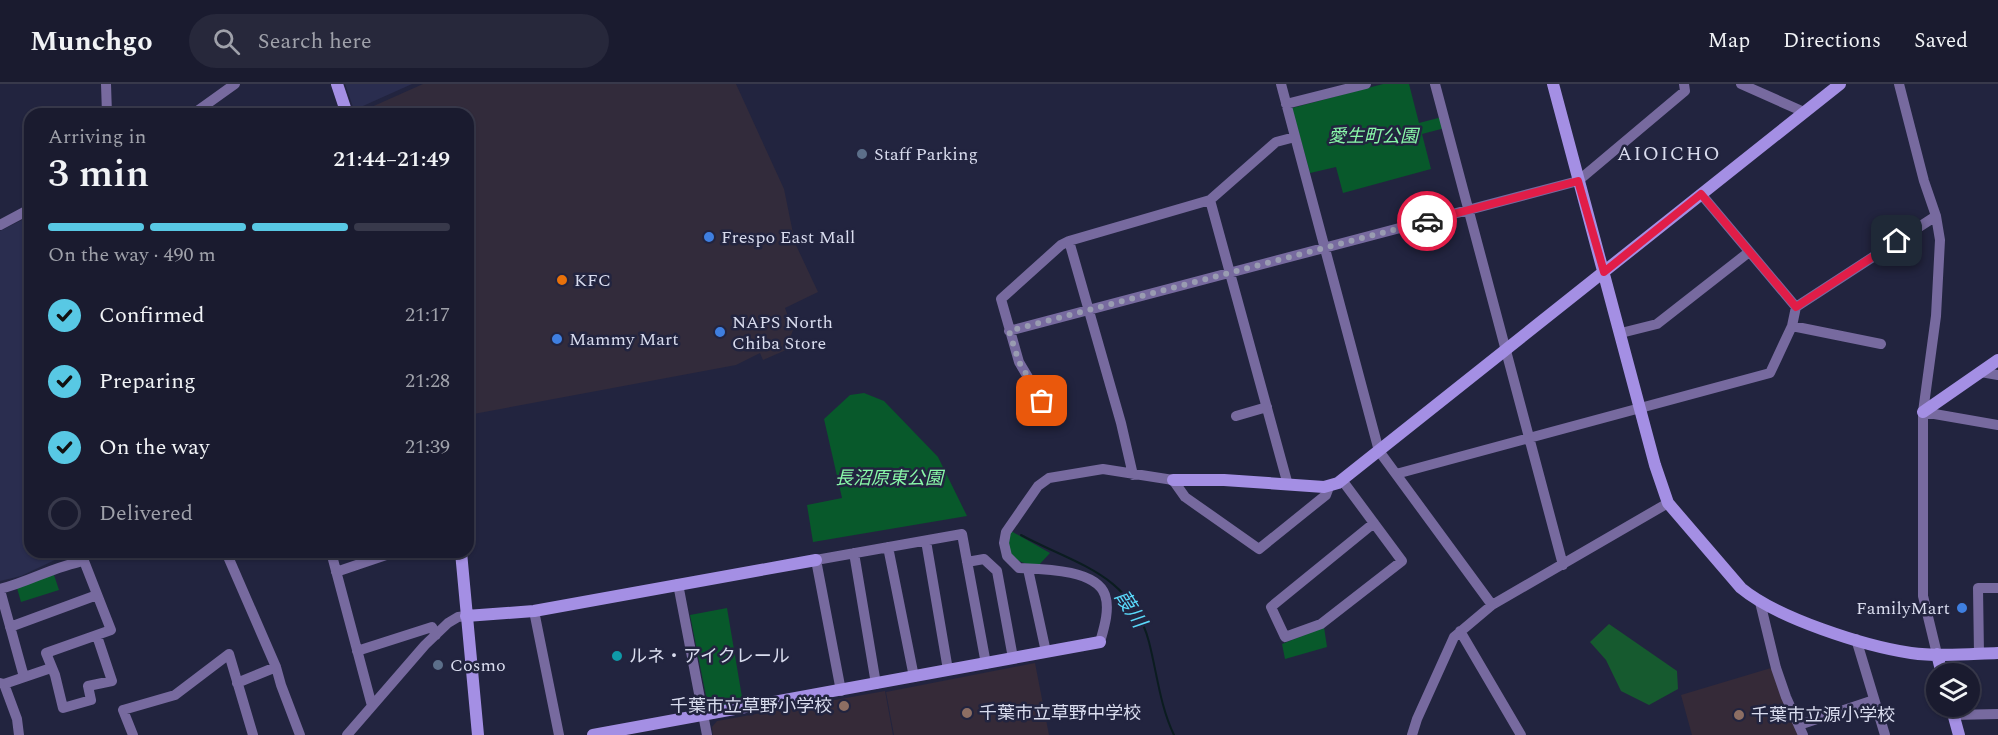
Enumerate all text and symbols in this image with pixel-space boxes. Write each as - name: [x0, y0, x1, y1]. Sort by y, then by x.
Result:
- search box: [189, 14, 609, 68]
- text: Munchgo: [30, 20, 153, 63]
- icon: search: [210, 25, 243, 58]
- text: Search here: [258, 25, 372, 58]
- text: Map: [1708, 25, 1750, 57]
- text: Directions: [1783, 25, 1881, 57]
- text: Saved: [1914, 25, 1968, 57]
- text: Arriving in: [48, 122, 146, 152]
- park label: 愛生町公園: [1328, 123, 1421, 150]
- district label: AIOICHO: [1617, 139, 1721, 169]
- place label: Staff Parking: [874, 141, 978, 168]
- text: 21:44–21:49: [333, 143, 450, 176]
- text: 3 min: [48, 145, 149, 204]
- marker: Staff Parking: [855, 147, 869, 161]
- courier: [1397, 191, 1457, 251]
- icon: car: [1411, 205, 1444, 238]
- pin: [1871, 215, 1922, 266]
- place label: Frespo East Mall: [721, 224, 855, 251]
- icon: home: [1880, 224, 1913, 257]
- marker: Frespo East Mall: [702, 230, 716, 244]
- text: On the way · 490 m: [48, 240, 216, 270]
- place label: KFC: [574, 267, 611, 294]
- marker: KFC: [555, 273, 569, 287]
- icon: check: [48, 299, 81, 332]
- text: Confirmed: [99, 299, 205, 332]
- text: 21:17: [405, 300, 450, 330]
- place label: NAPS North Chiba Store: [732, 309, 833, 357]
- marker: NAPS North Chiba Store: [713, 325, 727, 339]
- place label: Mammy Mart: [569, 326, 679, 353]
- marker: Mammy Mart: [550, 332, 564, 346]
- icon: check: [48, 365, 81, 398]
- text: Preparing: [99, 365, 196, 398]
- text: 21:28: [405, 366, 450, 396]
- pin: [1016, 375, 1067, 426]
- icon: bag: [1025, 384, 1058, 417]
- icon: check: [48, 431, 81, 464]
- text: On the way: [99, 431, 210, 464]
- text: 21:39: [405, 432, 450, 462]
- park label: 長沼原東公園: [835, 465, 946, 492]
- text: Delivered: [99, 497, 193, 530]
- water label: 葭川: [1107, 584, 1155, 636]
- place label: FamilyMart: [1856, 595, 1950, 622]
- marker: FamilyMart: [1955, 601, 1969, 615]
- place label: ルネ・アイクレール: [629, 643, 790, 670]
- marker: ルネ・アイクレール: [610, 649, 624, 663]
- place label: Cosmo: [450, 652, 506, 679]
- marker: Cosmo: [431, 658, 445, 672]
- map controls: [1926, 663, 1980, 717]
- button: layers: [1926, 663, 1980, 717]
- place label: 千葉市立草野小学校: [670, 693, 832, 720]
- marker: 千葉市立草野小学校: [837, 699, 851, 713]
- place label: 千葉市立草野中学校: [979, 700, 1141, 727]
- place label: 千葉市立源小学校: [1751, 702, 1895, 729]
- marker: 千葉市立草野中学校: [960, 706, 974, 720]
- marker: 千葉市立源小学校: [1732, 708, 1746, 722]

